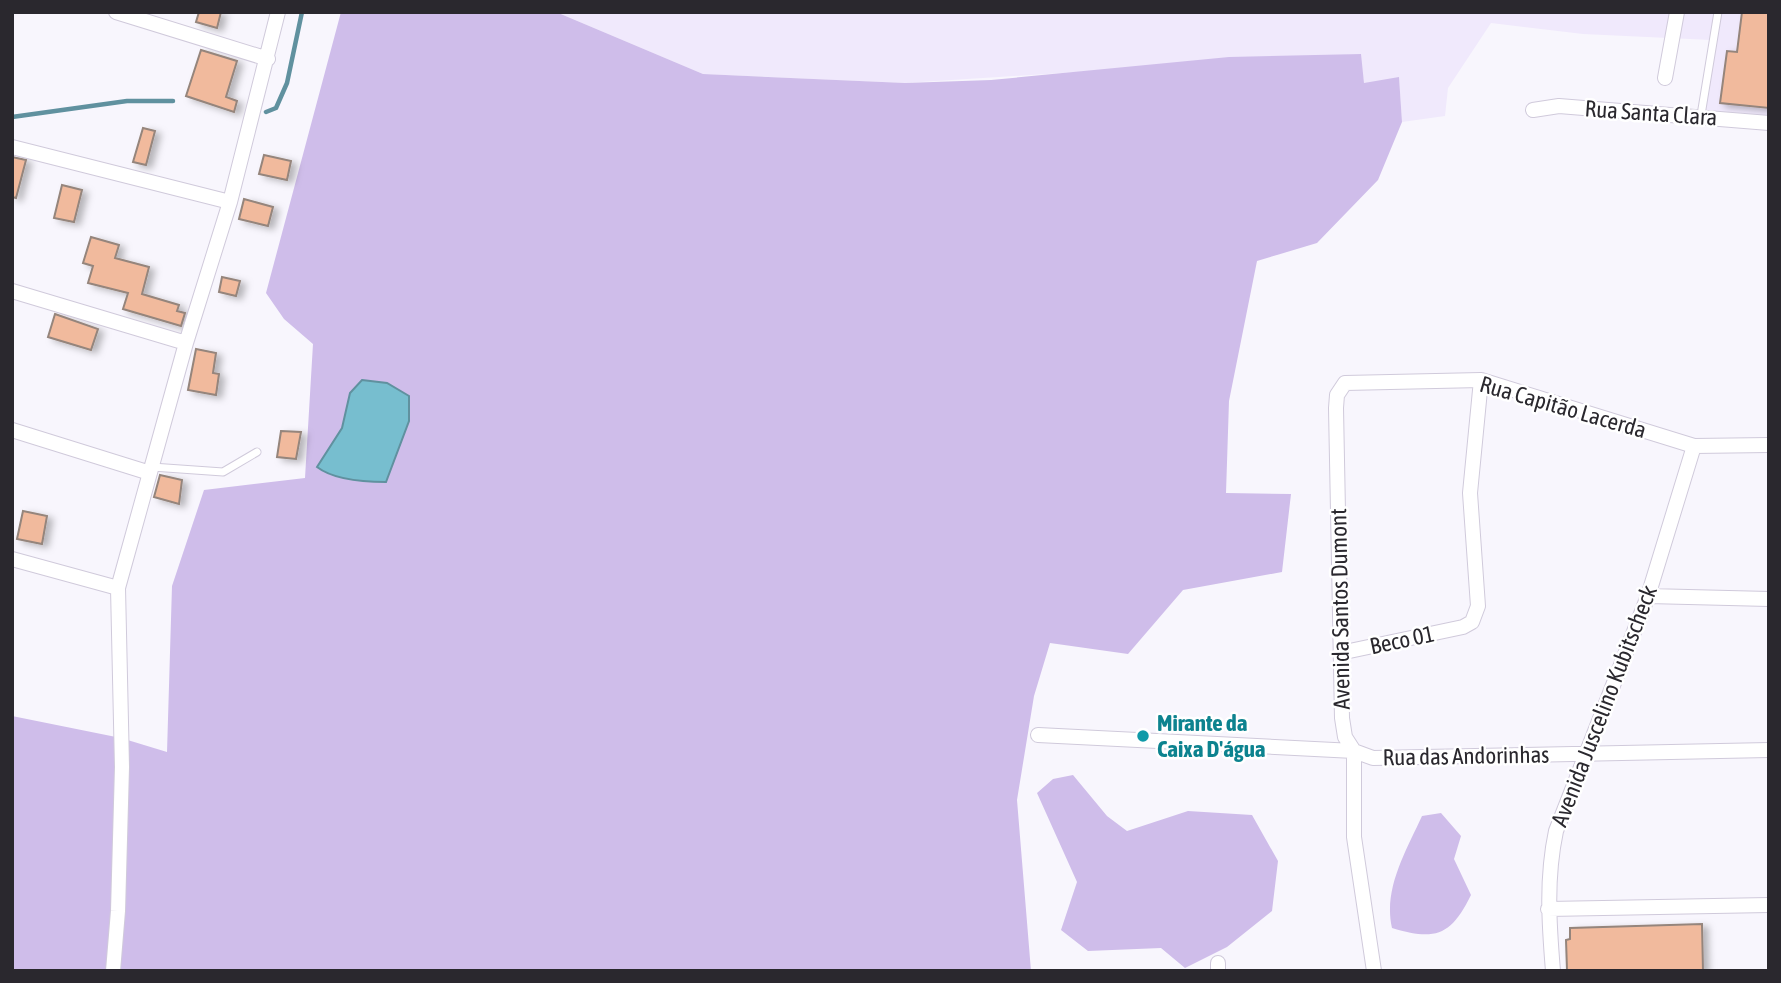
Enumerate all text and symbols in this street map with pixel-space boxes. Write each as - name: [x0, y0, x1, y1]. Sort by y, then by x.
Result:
- street label: Rua Santa Clara: [1584, 95, 1718, 131]
- street label: Rua Capitão Lacerda: [1477, 371, 1649, 443]
- street label: Avenida Santos Dumont: [1325, 508, 1355, 710]
- street label: Avenida Juscelino Kubitscheck: [1546, 582, 1662, 830]
- street label: Beco 01: [1367, 620, 1437, 660]
- place label: Mirante da Caixa D'água: [1157, 710, 1266, 762]
- marker: Mirante da Caixa D'água: [1135, 728, 1151, 744]
- street label: Rua das Andorinhas: [1382, 742, 1550, 770]

